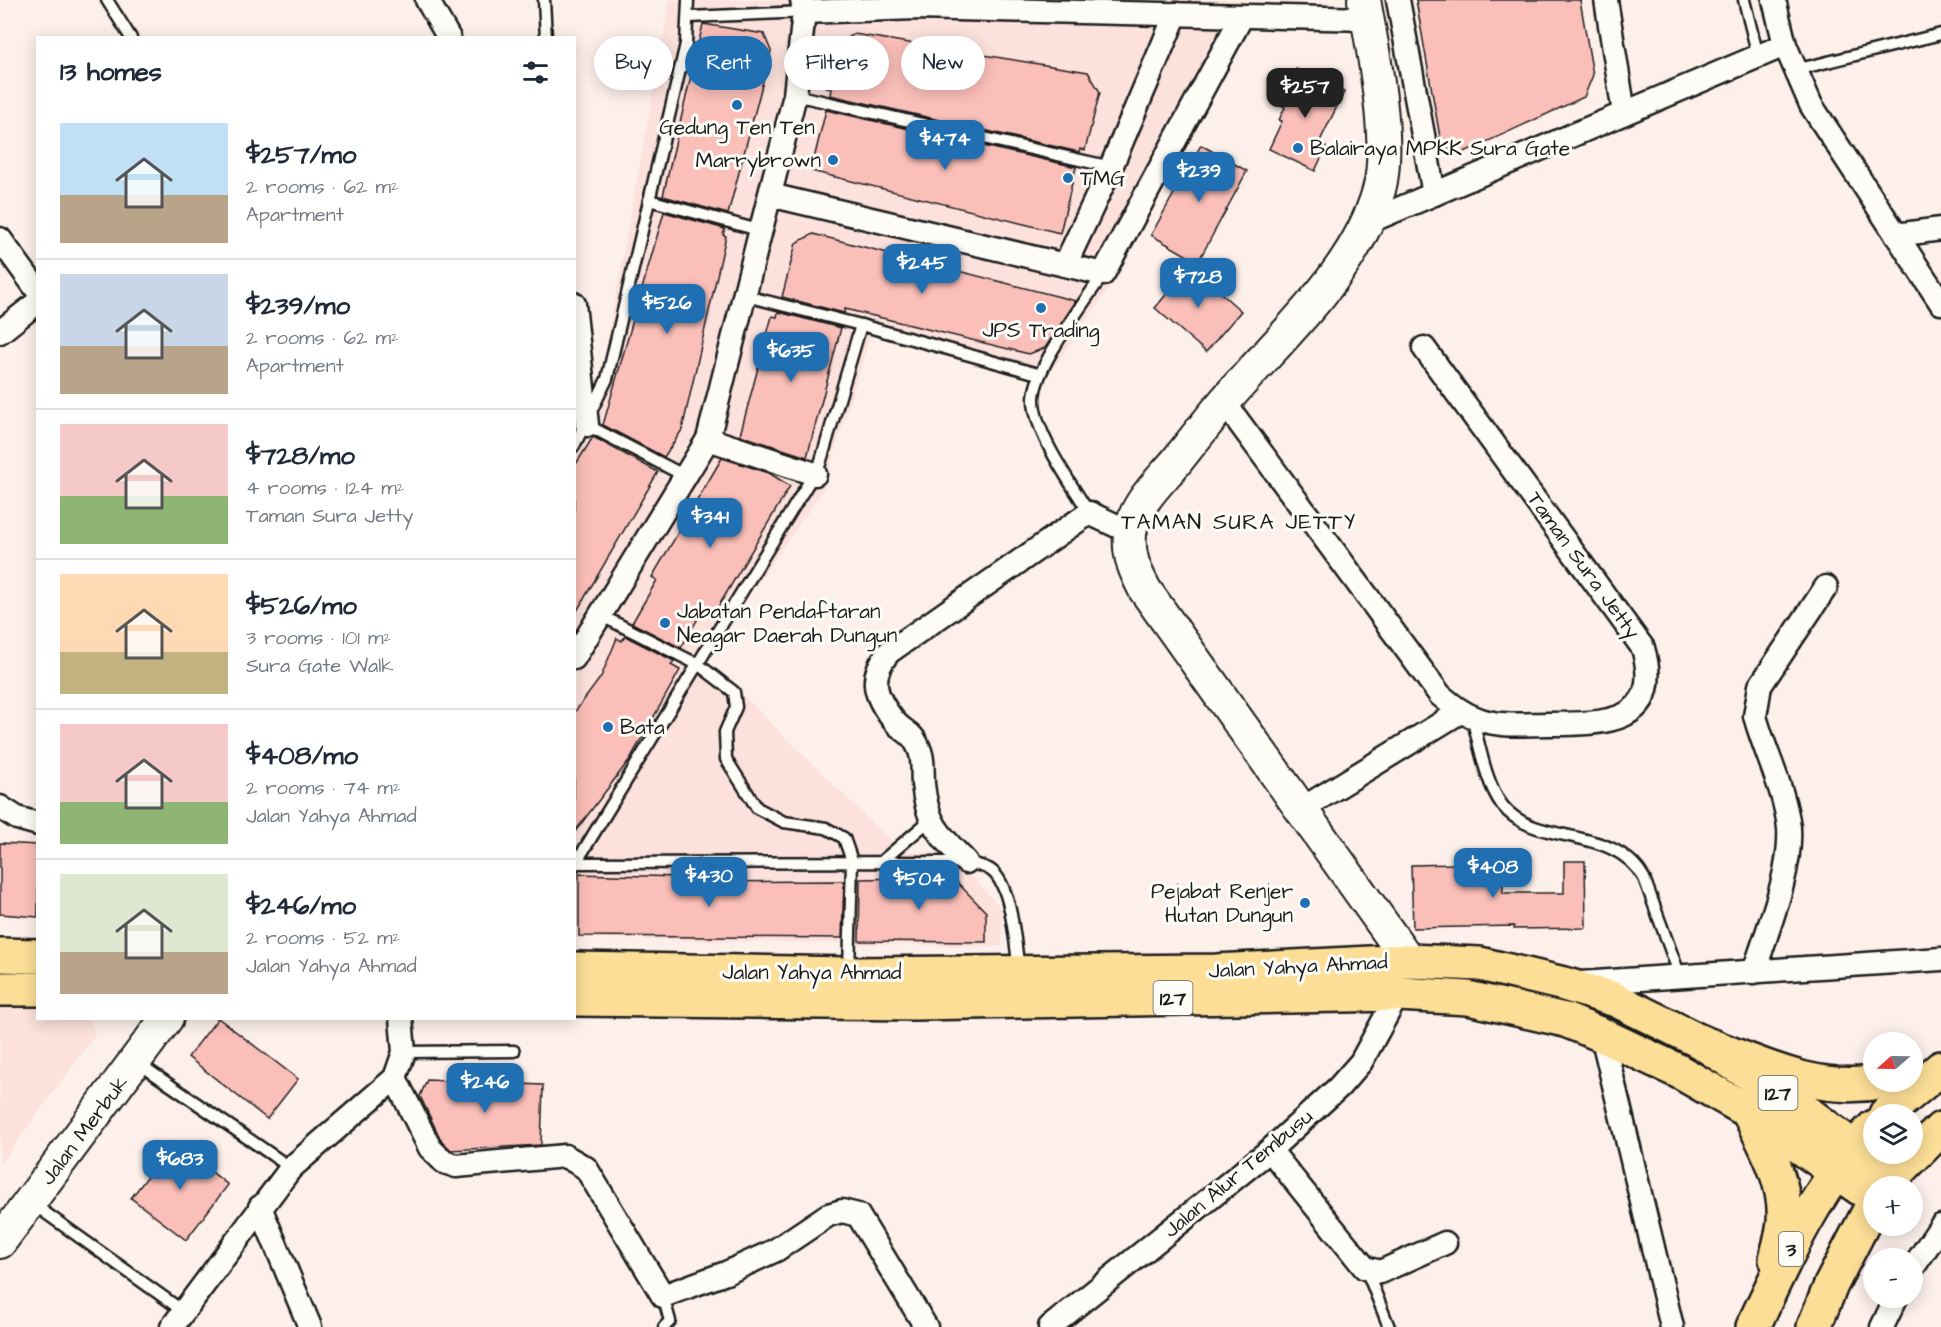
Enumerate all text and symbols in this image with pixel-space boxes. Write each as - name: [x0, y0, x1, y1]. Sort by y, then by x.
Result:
- chip: Buy: [594, 36, 673, 90]
- chip: Rent: [685, 36, 772, 90]
- chip: Filters: [784, 36, 889, 90]
- chip: New: [901, 36, 985, 90]
- text: 13 homes: [60, 54, 162, 90]
- icon: filters: [519, 56, 552, 89]
- pin: $257: [1269, 68, 1341, 119]
- text: $257: [1280, 73, 1330, 101]
- marker: Gedung Ten Ten: [730, 98, 744, 112]
- place label: Gedung Ten Ten: [659, 113, 815, 144]
- pin: $474: [909, 120, 981, 171]
- text: $474: [920, 125, 970, 153]
- place label: Balairaya MPKK Sura Gate: [1310, 134, 1570, 165]
- text: $257/mo: [246, 137, 356, 173]
- marker: Balairaya MPKK Sura Gate: [1291, 141, 1305, 155]
- place label: Marrybrown: [696, 146, 821, 177]
- icon: home: [108, 147, 180, 219]
- pin: $239: [1163, 152, 1235, 203]
- marker: Marrybrown: [826, 153, 840, 167]
- text: $239: [1177, 157, 1221, 185]
- place label: TMG: [1080, 164, 1125, 193]
- marker: TMG: [1061, 171, 1075, 185]
- text: 2 rooms · 62 m²: [246, 173, 398, 201]
- text: Apartment: [246, 201, 344, 229]
- pin: $245: [886, 244, 958, 295]
- text: $245: [897, 249, 947, 277]
- pin: $728: [1162, 258, 1234, 309]
- text: $728: [1174, 263, 1222, 291]
- pin: $526: [631, 284, 703, 335]
- text: $239/mo: [246, 288, 350, 324]
- text: $526: [642, 289, 692, 317]
- icon: home: [108, 298, 180, 370]
- marker: JPS Trading: [1034, 301, 1048, 315]
- place label: JPS Trading: [982, 316, 1100, 347]
- text: 2 rooms · 62 m²: [246, 324, 398, 352]
- pin: $635: [755, 332, 827, 383]
- text: $635: [767, 337, 815, 365]
- text: Apartment: [246, 352, 344, 380]
- text: $728/mo: [246, 438, 355, 474]
- icon: home: [108, 448, 180, 520]
- text: 4 rooms · 124 m²: [246, 474, 404, 502]
- street label: Taman Sura Jetty: [1519, 486, 1647, 646]
- pin: $341: [674, 498, 746, 549]
- text: Taman Sura Jetty: [246, 502, 413, 530]
- text: $341: [691, 503, 729, 531]
- district label: TAMAN SURA JETTY: [1121, 507, 1357, 538]
- text: $526/mo: [246, 588, 357, 624]
- place label: Jabatan Pendaftaran Neagar Daerah Dungun: [677, 597, 897, 652]
- icon: home: [108, 598, 180, 670]
- marker: Jabatan Pendaftaran Neagar Daerah Dungun: [658, 616, 672, 630]
- text: 3 rooms · 101 m²: [246, 624, 391, 652]
- text: Sura Gate Walk: [246, 652, 394, 680]
- place label: Bata: [620, 713, 665, 742]
- marker: Bata: [601, 720, 615, 734]
- text: $408/mo: [246, 738, 358, 774]
- icon: home: [108, 748, 180, 820]
- text: 2 rooms · 74 m²: [246, 774, 400, 802]
- text: Jalan Yahya Ahmad: [246, 802, 417, 830]
- pin: $408: [1457, 848, 1529, 899]
- text: $408: [1468, 853, 1518, 881]
- pin: $430: [673, 857, 745, 908]
- pin: $504: [883, 860, 955, 911]
- text: $430: [685, 862, 733, 890]
- text: $504: [893, 865, 945, 893]
- place label: Pejabat Renjer Hutan Dungun: [1151, 877, 1293, 932]
- text: $246/mo: [246, 888, 356, 924]
- marker: Pejabat Renjer Hutan Dungun: [1298, 896, 1312, 910]
- icon: home: [108, 898, 180, 970]
- text: 2 rooms · 52 m²: [246, 924, 400, 952]
- street label: Jalan Yahya Ahmad: [1208, 947, 1389, 988]
- text: Jalan Yahya Ahmad: [246, 952, 417, 980]
- street label: Jalan Yahya Ahmad: [722, 958, 902, 989]
- road number: 127: [1154, 981, 1192, 1015]
- north arrow: [1863, 1032, 1923, 1092]
- map controls: [1863, 1032, 1923, 1308]
- pin: $246: [449, 1063, 521, 1114]
- text: $246: [461, 1068, 509, 1096]
- street label: Jalan Merbuk: [34, 1069, 135, 1191]
- road number: 127: [1758, 1076, 1798, 1110]
- street label: Jalan Alur Tembusu: [1158, 1102, 1319, 1244]
- button: layers: [1863, 1104, 1923, 1164]
- pin: $683: [144, 1140, 216, 1191]
- text: $683: [157, 1145, 203, 1173]
- button: +: [1863, 1176, 1923, 1236]
- road number: 3: [1779, 1232, 1803, 1266]
- button: −: [1863, 1248, 1923, 1308]

